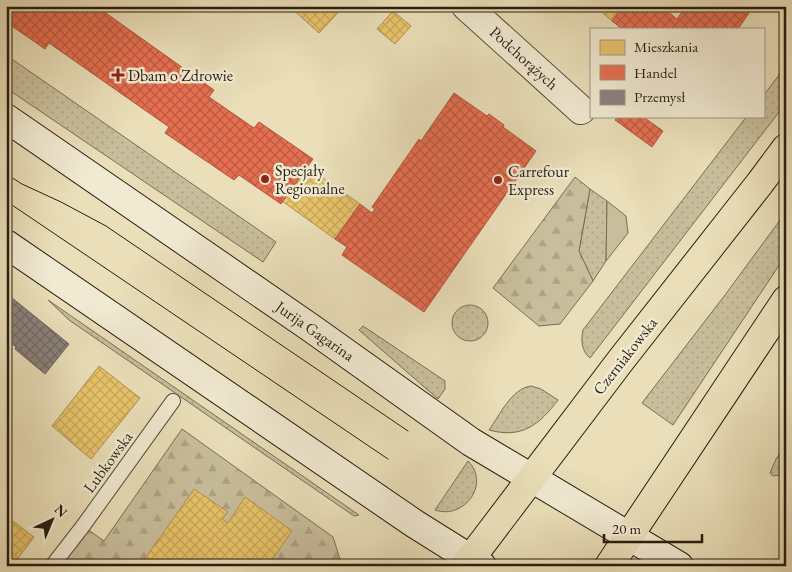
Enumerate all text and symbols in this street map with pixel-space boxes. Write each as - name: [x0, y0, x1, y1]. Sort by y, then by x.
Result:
- street label: Podchorążych: [485, 22, 563, 94]
- legend: [590, 28, 764, 118]
- text: Mieszkania: [634, 37, 698, 56]
- text: Handel: [634, 63, 677, 82]
- place label: Dbam o Zdrowie: [128, 65, 233, 86]
- marker: Dbam o Zdrowie: [112, 69, 124, 81]
- text: Przemysł: [634, 87, 685, 106]
- place label: Specjały Regionalne: [275, 160, 345, 199]
- place label: Carrefour Express: [508, 161, 570, 200]
- marker: Specjały Regionalne: [259, 173, 271, 185]
- marker: Carrefour Express: [492, 174, 504, 186]
- street label: Jurija Gagarina: [270, 295, 359, 366]
- street label: Czerniakowska: [588, 312, 662, 399]
- street label: Lubkowska: [79, 427, 138, 497]
- north arrow: [28, 494, 78, 544]
- text: N: [51, 500, 72, 522]
- scale bar: [604, 512, 702, 544]
- text: 20 m: [612, 519, 641, 538]

